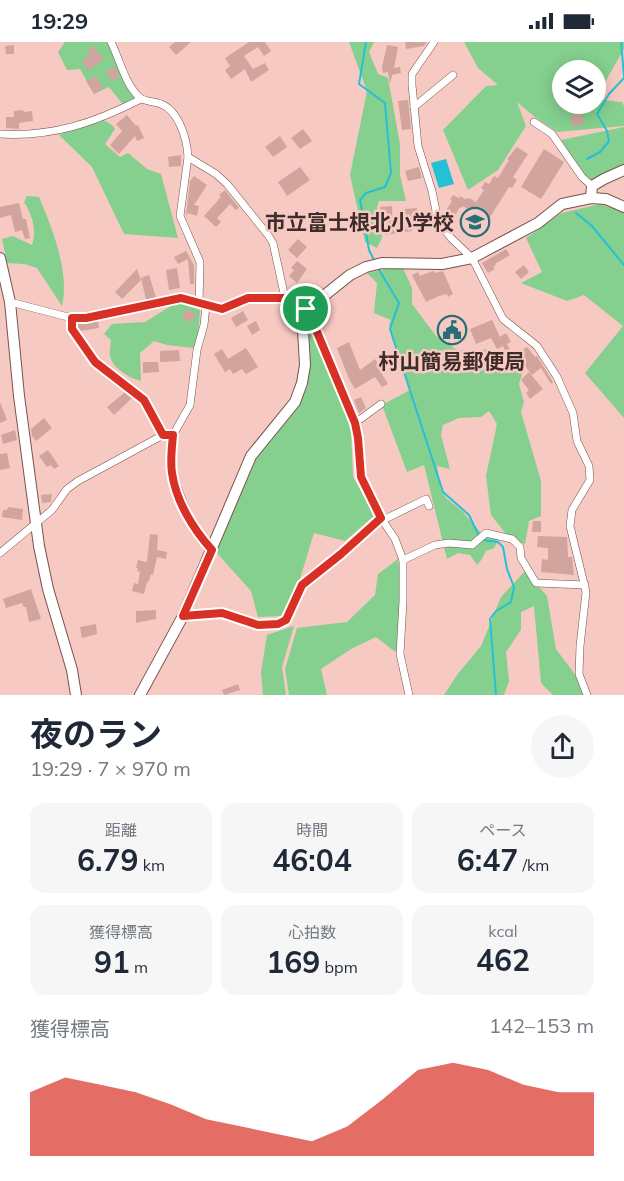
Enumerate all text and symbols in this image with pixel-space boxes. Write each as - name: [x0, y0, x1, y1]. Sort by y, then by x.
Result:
- text: 19:29: [30, 7, 88, 35]
- map controls: [552, 60, 606, 114]
- button: layers: [552, 60, 606, 114]
- school or university icon: 市立富士根北小学校: [459, 206, 491, 238]
- place label: 市立富士根北小学校: [265, 209, 454, 235]
- pin: [280, 283, 331, 334]
- icon: arrive: [289, 292, 322, 325]
- public building icon: 村山簡易郵便局: [436, 314, 468, 346]
- place label: 村山簡易郵便局: [379, 348, 526, 374]
- text: 夜のラン: [30, 713, 162, 754]
- button: share: [531, 715, 594, 778]
- text: 19:29 · 7 × 970 m: [30, 756, 191, 781]
- text: 距離: [105, 820, 137, 840]
- text: 時間: [296, 820, 328, 840]
- text: ペース: [479, 820, 527, 840]
- text: 6.79: [77, 841, 138, 879]
- text: 46:04: [272, 841, 352, 879]
- text: 6:47: [457, 841, 518, 879]
- text: km: [138, 855, 165, 875]
- text: /km: [518, 855, 549, 875]
- text: kcal: [488, 921, 518, 941]
- text: 獲得標高: [89, 922, 153, 942]
- text: 心拍数: [288, 922, 336, 942]
- text: 462: [476, 941, 530, 979]
- text: 91: [94, 943, 130, 981]
- text: 169: [266, 943, 320, 981]
- text: m: [130, 957, 148, 977]
- text: bpm: [320, 957, 358, 977]
- text: 142–153 m: [489, 1013, 594, 1038]
- text: 獲得標高: [30, 1016, 110, 1041]

